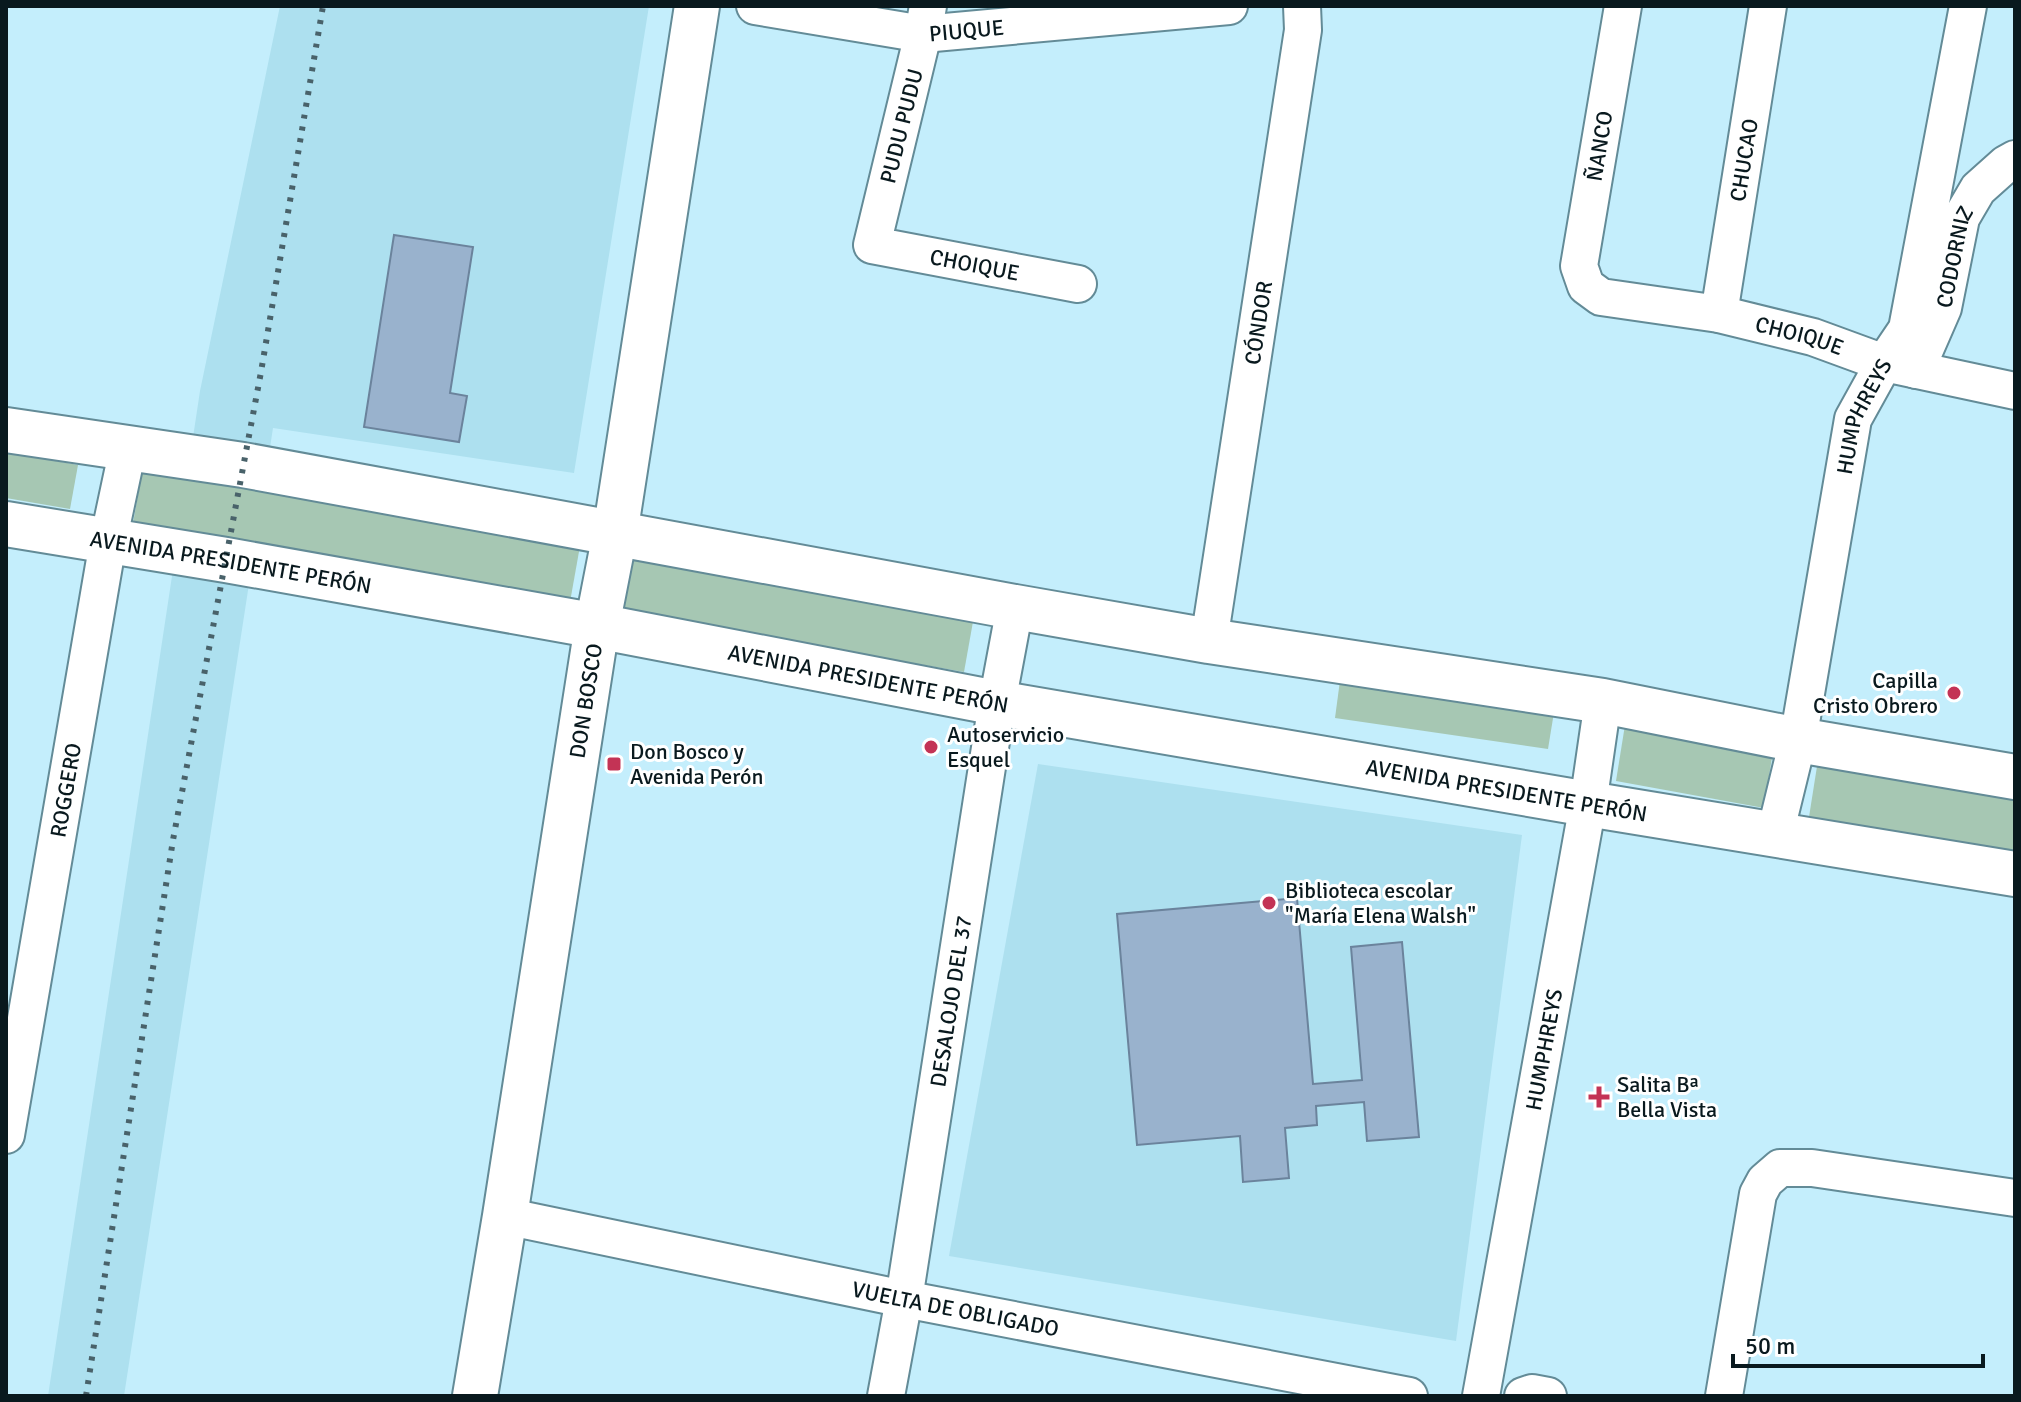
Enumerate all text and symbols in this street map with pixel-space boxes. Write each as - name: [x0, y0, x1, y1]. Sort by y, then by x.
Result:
- street label: PIUQUE: [928, 14, 1005, 47]
- street label: PUDU PUDU: [874, 66, 929, 186]
- street label: ÑANCO: [1581, 109, 1618, 183]
- street label: CHUCAO: [1724, 117, 1764, 203]
- street label: CODORNIZ: [1930, 201, 1979, 310]
- street label: CHOIQUE: [928, 243, 1022, 287]
- street label: CÓNDOR: [1239, 279, 1278, 367]
- street label: CHOIQUE: [1753, 310, 1847, 361]
- street label: HUMPHREYS: [1831, 354, 1898, 477]
- street label: AVENIDA PRESIDENTE PERÓN: [88, 525, 374, 600]
- street label: AVENIDA PRESIDENTE PERÓN: [726, 639, 1010, 719]
- street label: DON BOSCO: [564, 641, 608, 760]
- place label: Capilla Cristo Obrero: [1813, 667, 1938, 719]
- marker: Capilla Cristo Obrero: [1945, 684, 1963, 702]
- place label: Autoservicio Esquel: [947, 721, 1064, 773]
- place label: Don Bosco y Avenida Perón: [630, 738, 763, 790]
- marker: Autoservicio Esquel: [922, 738, 940, 756]
- street label: ROGGERO: [44, 741, 87, 840]
- street label: AVENIDA PRESIDENTE PERÓN: [1364, 753, 1649, 828]
- marker: Don Bosco y Avenida Perón: [605, 755, 623, 773]
- place label: Biblioteca escolar "María Elena Walsh": [1285, 877, 1476, 929]
- marker: Biblioteca escolar "María Elena Walsh": [1260, 894, 1278, 912]
- street label: DESALOJO DEL 37: [924, 914, 978, 1089]
- street label: HUMPHREYS: [1520, 987, 1568, 1113]
- place label: Salita Bª Bella Vista: [1617, 1071, 1717, 1123]
- marker: Salita Bª Bella Vista: [1588, 1086, 1610, 1108]
- street label: VUELTA DE OBLIGADO: [850, 1276, 1061, 1342]
- scale bar: [1733, 1318, 1983, 1368]
- text: 50 m: [1745, 1331, 1795, 1361]

